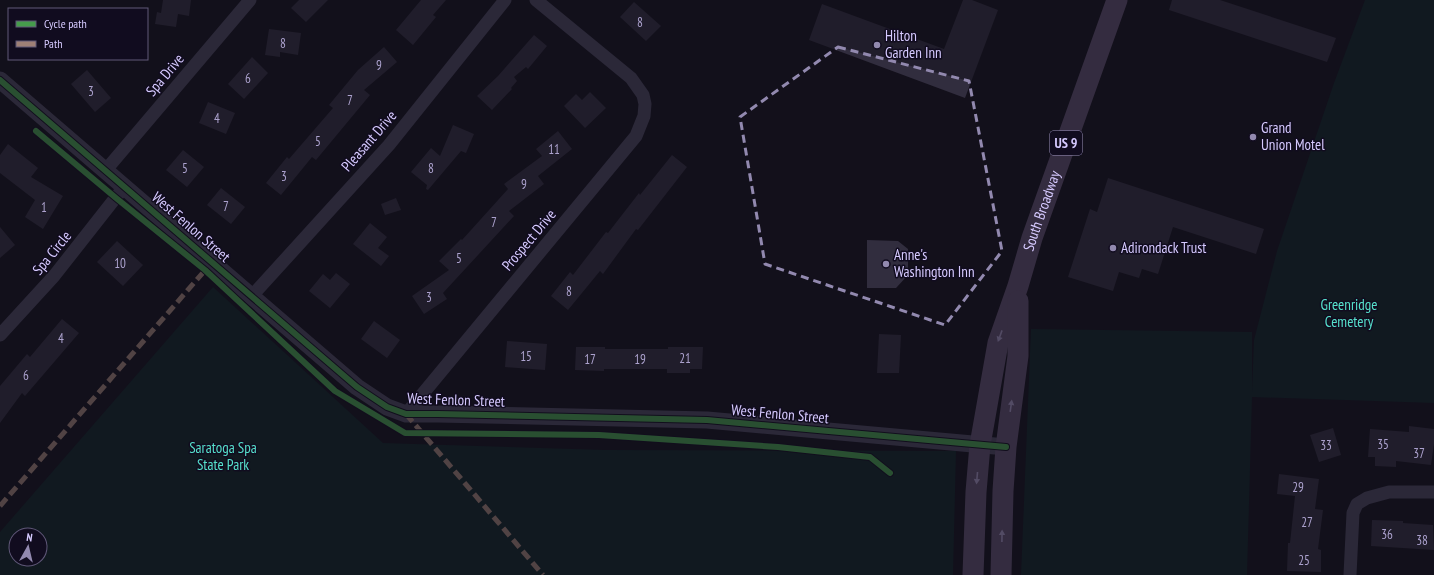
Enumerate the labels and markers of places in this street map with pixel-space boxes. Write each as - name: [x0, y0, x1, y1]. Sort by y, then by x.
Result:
- place label: Hilton Garden Inn: [885, 26, 942, 62]
- marker: Hilton Garden Inn: [872, 40, 882, 50]
- place label: Grand Union Motel: [1261, 118, 1325, 154]
- marker: Grand Union Motel: [1248, 132, 1258, 142]
- place label: Adirondack Trust: [1121, 238, 1206, 257]
- marker: Adirondack Trust: [1108, 243, 1118, 253]
- place label: Anne's Washington Inn: [894, 245, 974, 281]
- marker: Anne's Washington Inn: [881, 259, 891, 269]

